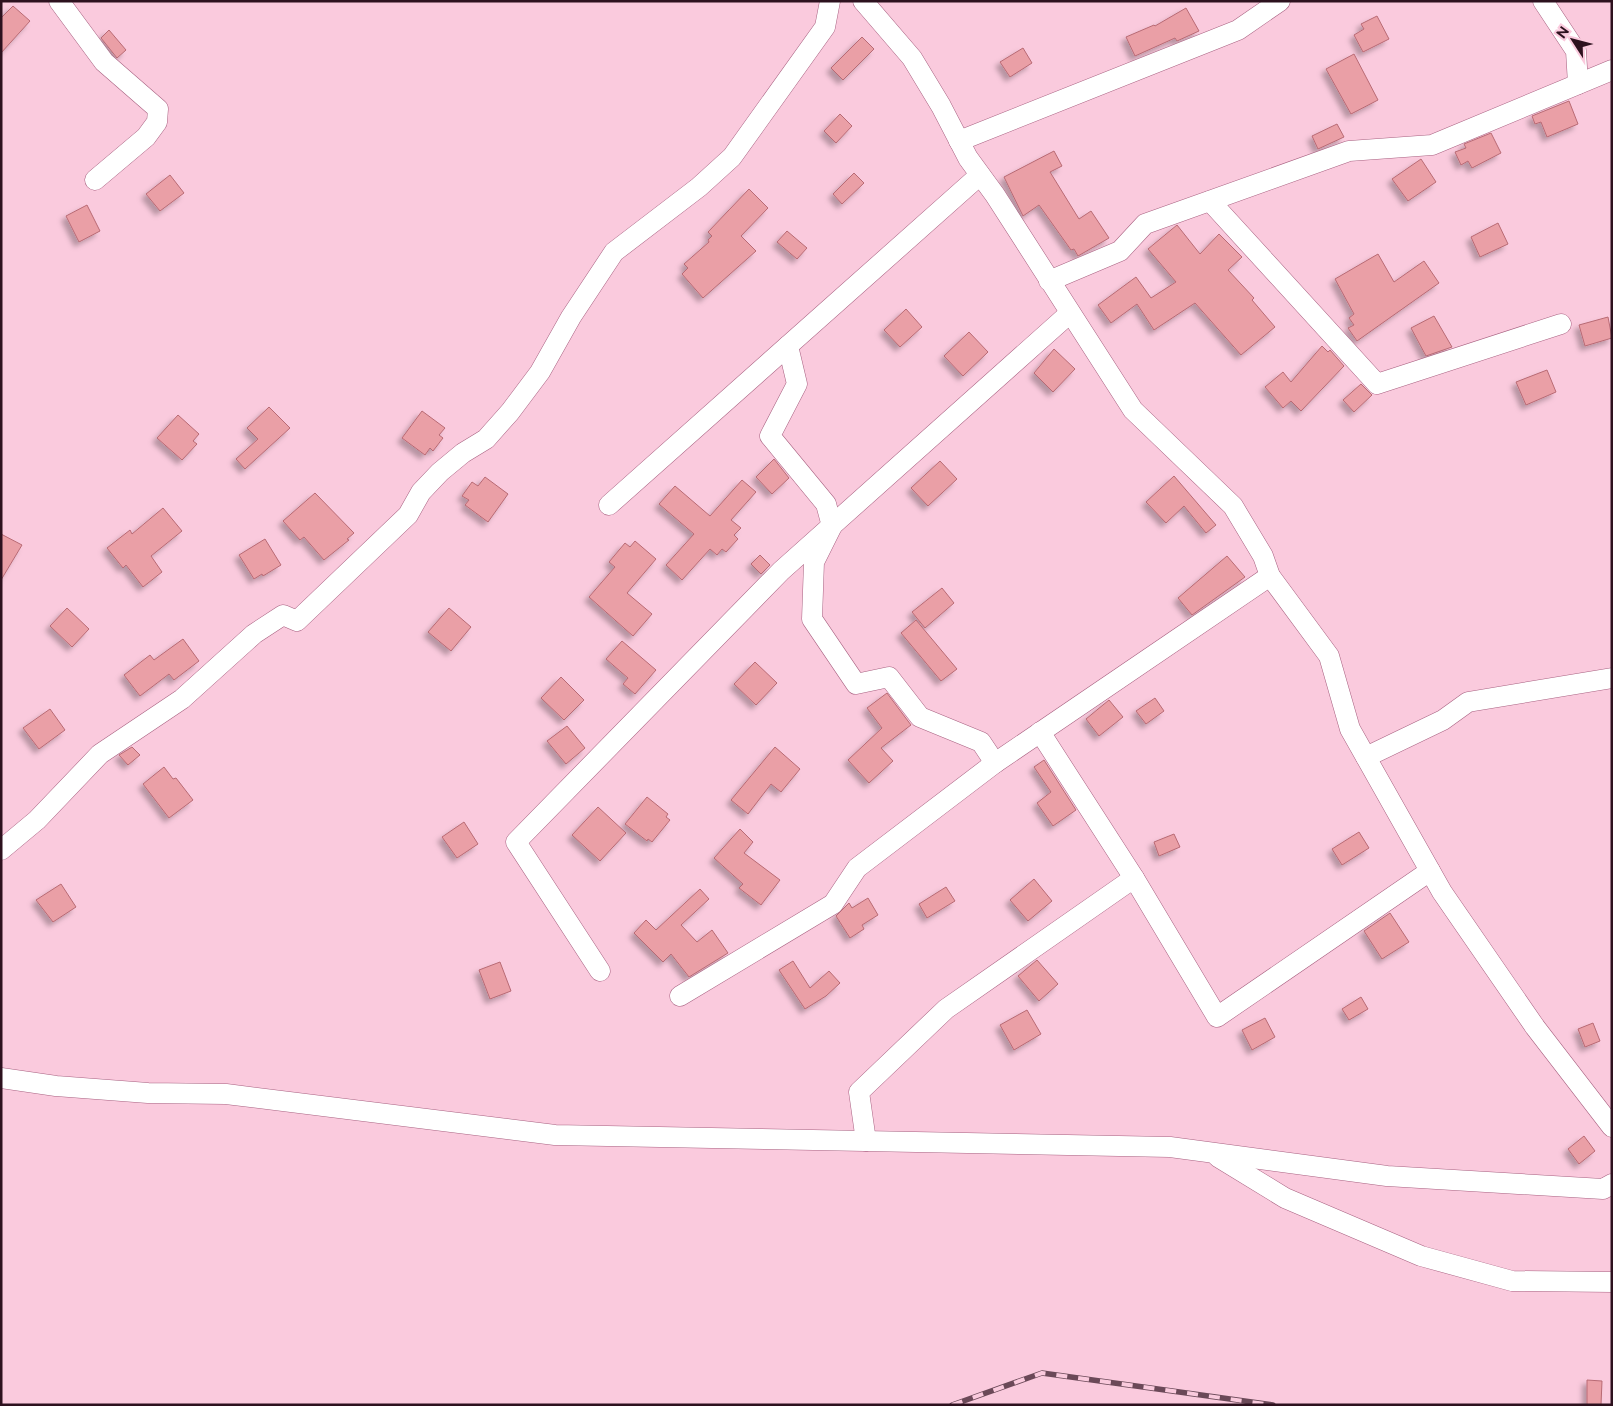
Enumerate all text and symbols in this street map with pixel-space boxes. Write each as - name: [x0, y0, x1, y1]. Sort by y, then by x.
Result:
- north arrow: [1548, 15, 1598, 65]
- text: N: [1553, 23, 1572, 41]

